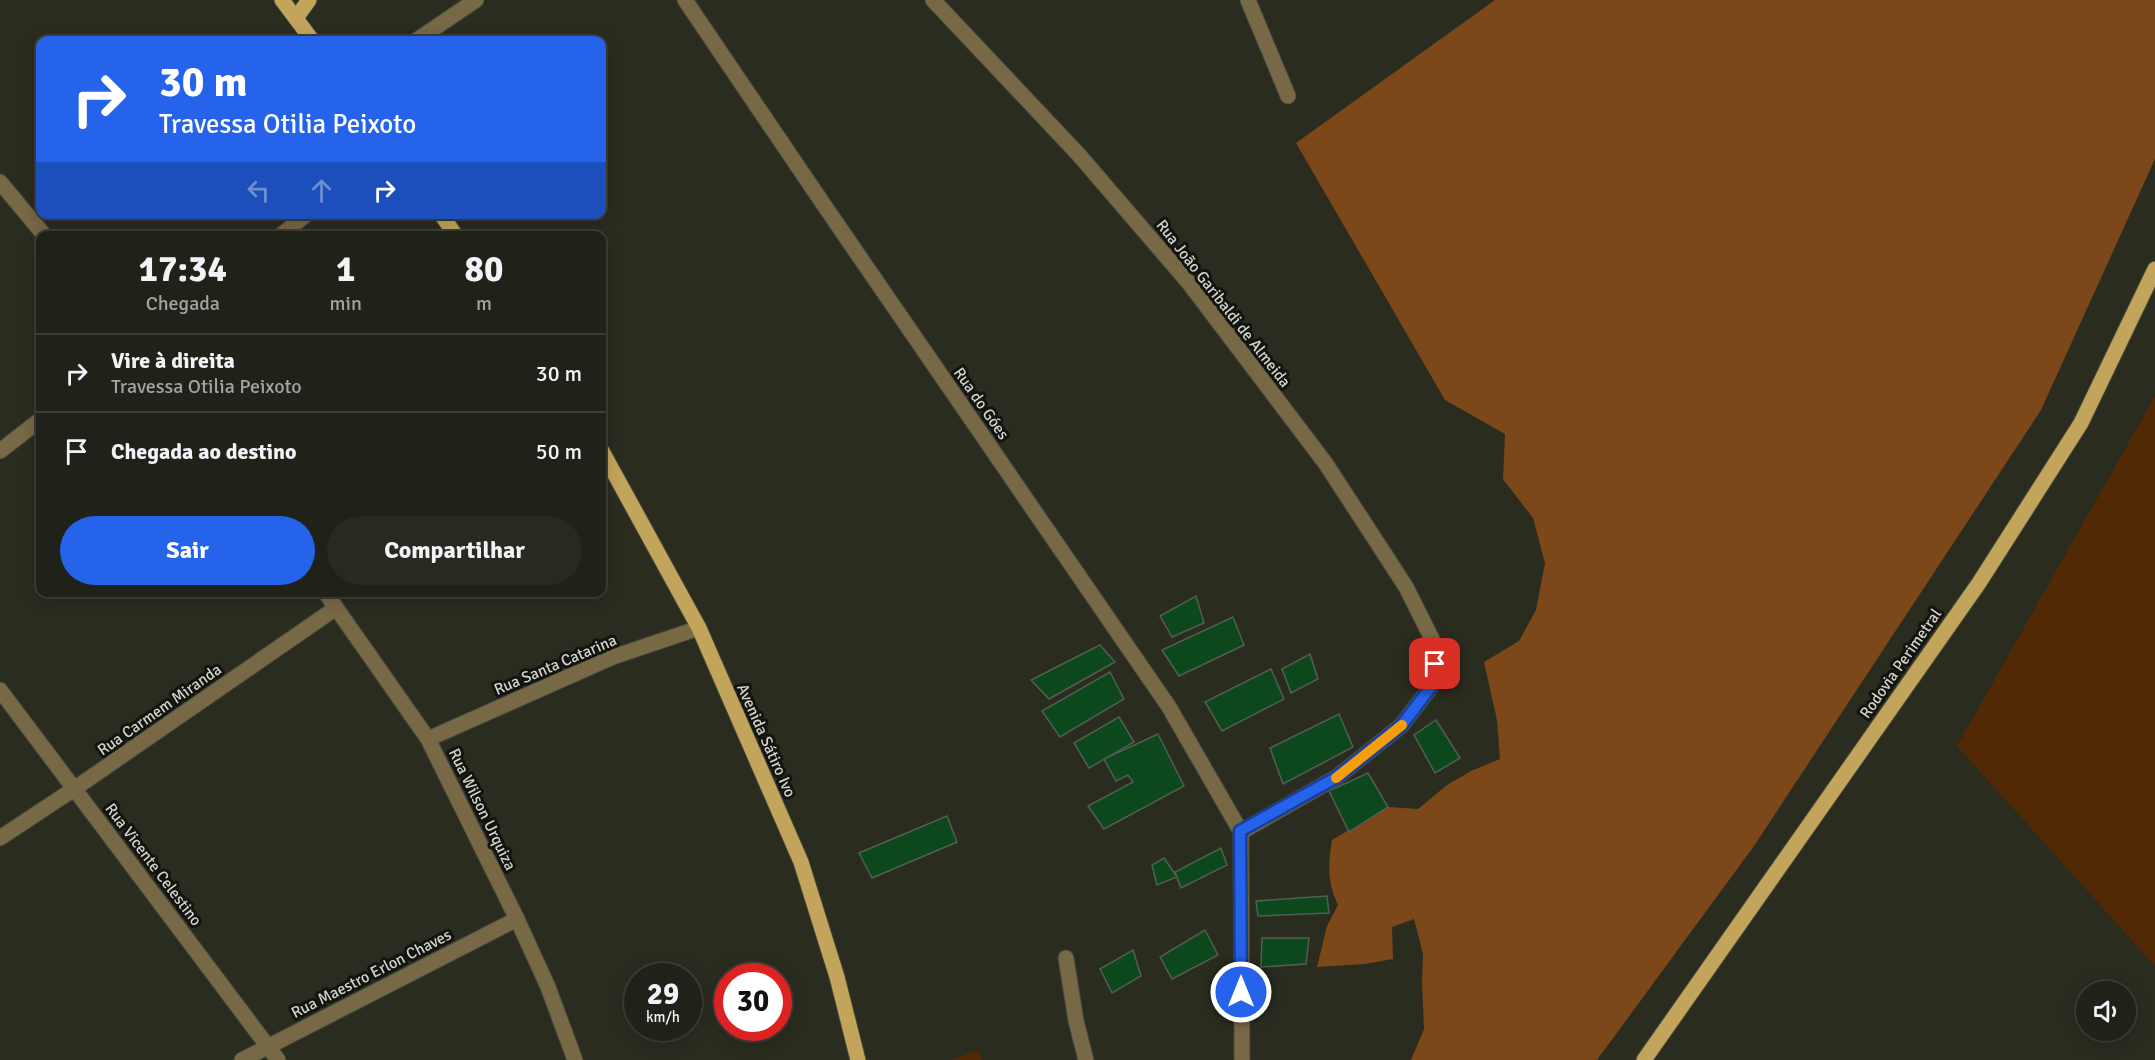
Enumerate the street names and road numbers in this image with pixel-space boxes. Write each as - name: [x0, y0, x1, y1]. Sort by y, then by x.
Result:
- street label: Rua João Garibaldi de Almeida: [1151, 216, 1295, 391]
- street label: Rua do Góes: [949, 364, 1013, 444]
- street label: Rodovia Perimetral: [1855, 605, 1946, 722]
- street label: Rua Santa Catarina: [491, 630, 620, 700]
- street label: Rua Carmem Miranda: [94, 660, 225, 760]
- street label: Avenida Sátiro Ivo: [732, 681, 800, 800]
- street label: Rua Wilson Urquiza: [444, 745, 520, 874]
- street label: Rua Vicente Celestino: [101, 799, 206, 930]
- street label: Rua Maestro Erlon Chaves: [288, 925, 455, 1023]

